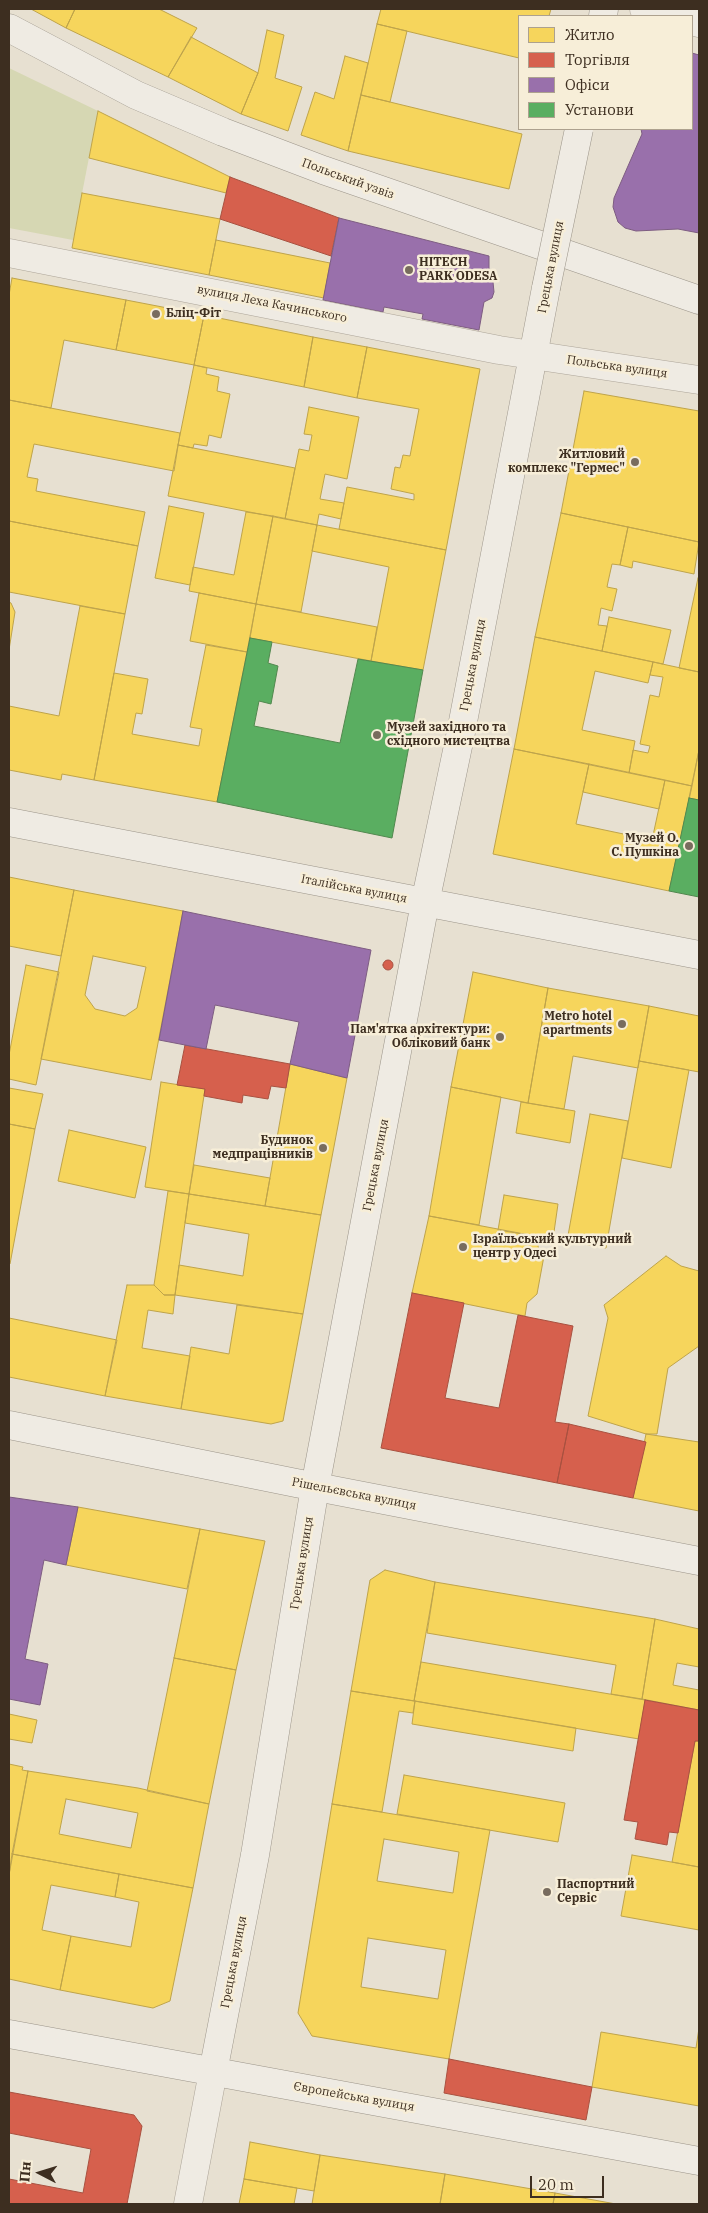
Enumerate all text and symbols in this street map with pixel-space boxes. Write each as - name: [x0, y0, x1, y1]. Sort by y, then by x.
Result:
- legend: [518, 15, 693, 130]
- text: Житло: [565, 25, 615, 44]
- text: Торгівля: [565, 50, 630, 69]
- text: Офіси: [565, 75, 610, 94]
- text: Установи: [565, 100, 634, 119]
- street label: Польський узвіз: [300, 156, 396, 202]
- street label: Грецька вулиця: [535, 220, 567, 314]
- place label: HITECH PARK ODESA: [419, 256, 497, 284]
- marker: HITECH PARK ODESA: [403, 264, 415, 276]
- street label: вулиця Леха Качинського: [196, 282, 348, 326]
- place label: Бліц-Фіт: [166, 307, 221, 321]
- marker: Бліц-Фіт: [150, 308, 162, 320]
- street label: Польська вулиця: [566, 353, 668, 381]
- place label: Житловий комплекс "Гермес": [508, 448, 625, 476]
- marker: Житловий комплекс "Гермес": [629, 456, 641, 468]
- street label: Грецька вулиця: [457, 618, 489, 712]
- place label: Музей західного та східного мистецтва: [387, 721, 510, 749]
- marker: Музей західного та східного мистецтва: [371, 729, 383, 741]
- place label: Музей О. С. Пушкіна: [611, 832, 679, 860]
- marker: Музей О. С. Пушкіна: [683, 840, 695, 852]
- street label: Італійська вулиця: [300, 872, 408, 906]
- place label: Metro hotel apartments: [543, 1010, 612, 1038]
- marker: Metro hotel apartments: [616, 1018, 628, 1030]
- place label: Пам'ятка архітектури: Обліковий банк: [350, 1023, 490, 1051]
- marker: Пам'ятка архітектури: Обліковий банк: [494, 1031, 506, 1043]
- street label: Грецька вулиця: [360, 1118, 392, 1212]
- place label: Будинок медпрацівників: [213, 1134, 313, 1162]
- marker: Будинок медпрацівників: [317, 1142, 329, 1154]
- place label: Ізраїльський культурний центр у Одесі: [473, 1233, 632, 1261]
- marker: Ізраїльський культурний центр у Одесі: [457, 1241, 469, 1253]
- street label: Рішельєвська вулиця: [290, 1475, 418, 1513]
- street label: Грецька вулиця: [288, 1516, 316, 1610]
- place label: Паспортний Сервіс: [557, 1878, 634, 1906]
- marker: Паспортний Сервіс: [541, 1886, 553, 1898]
- street label: Грецька вулиця: [218, 1915, 250, 2009]
- street label: Європейська вулиця: [292, 2079, 416, 2115]
- north arrow: [15, 2148, 65, 2198]
- text: Пн: [15, 2161, 35, 2183]
- scale bar: [533, 2166, 607, 2198]
- text: 20 m: [538, 2175, 574, 2194]

